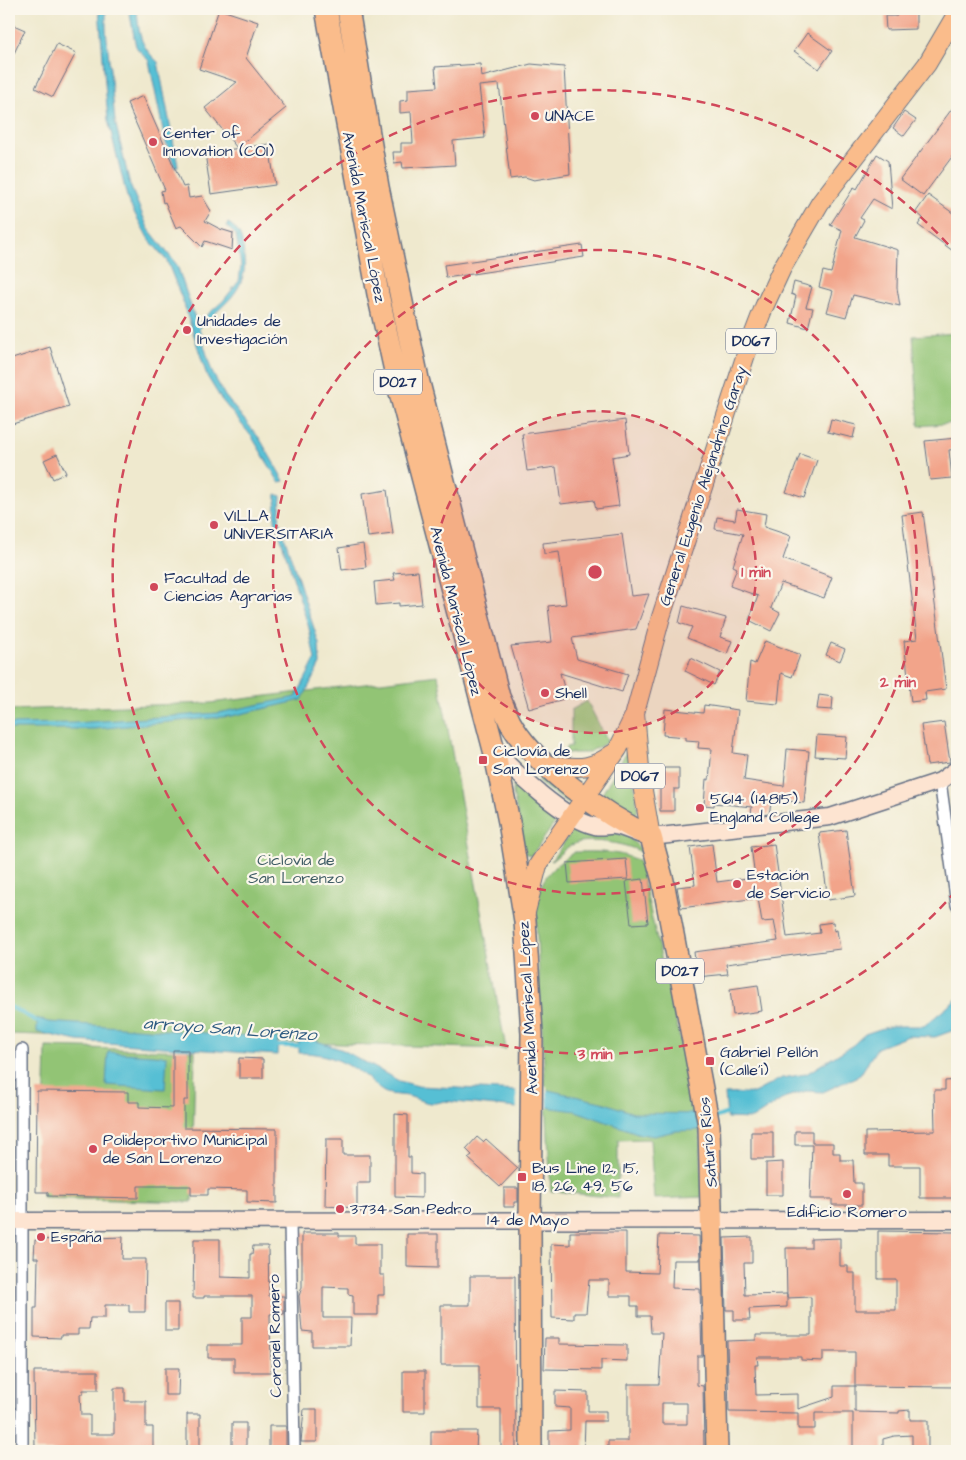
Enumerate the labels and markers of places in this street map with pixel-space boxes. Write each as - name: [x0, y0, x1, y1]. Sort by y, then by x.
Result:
- place label: UNACE: [545, 105, 596, 127]
- marker: UNACE: [529, 110, 541, 122]
- place label: Center of Innovation (COI): [163, 122, 274, 162]
- marker: Center of Innovation (COI): [147, 136, 159, 148]
- place label: Unidades de Investigación: [197, 310, 287, 351]
- marker: Unidades de Investigación: [181, 324, 193, 336]
- place label: VILLA UNIVERSITARIA: [224, 505, 333, 545]
- marker: VILLA UNIVERSITARIA: [208, 519, 220, 531]
- centre of rings: [586, 563, 604, 581]
- place label: Facultad de Ciencias Agrarias: [164, 567, 292, 608]
- marker: Facultad de Ciencias Agrarias: [148, 581, 160, 593]
- place label: Shell: [555, 682, 587, 704]
- marker: Shell: [539, 687, 551, 699]
- place label: Ciclovía de San Lorenzo: [493, 740, 588, 780]
- marker: Ciclovía de San Lorenzo: [477, 754, 489, 766]
- place label: 5614 (14815) England College: [710, 788, 820, 829]
- marker: 5614 (14815) England College: [694, 802, 706, 814]
- place label: Estación de Servicio: [747, 864, 830, 904]
- marker: Estación de Servicio: [731, 878, 743, 890]
- place label: Gabriel Pellón (Calle'i): [720, 1041, 818, 1081]
- marker: Gabriel Pellón (Calle'i): [704, 1055, 716, 1067]
- place label: Polideportivo Municipal de San Lorenzo: [103, 1129, 267, 1169]
- marker: Polideportivo Municipal de San Lorenzo: [87, 1143, 99, 1155]
- place label: Bus Line 12, 15, 18, 26, 49, 56: [532, 1157, 639, 1197]
- marker: Bus Line 12, 15, 18, 26, 49, 56: [516, 1171, 528, 1183]
- marker: Edificio Romero: [841, 1188, 853, 1200]
- place label: 3734 San Pedro: [350, 1198, 471, 1220]
- place label: Edificio Romero: [787, 1201, 907, 1223]
- marker: 3734 San Pedro: [334, 1203, 346, 1215]
- place label: España: [51, 1226, 102, 1248]
- marker: España: [35, 1231, 47, 1243]

